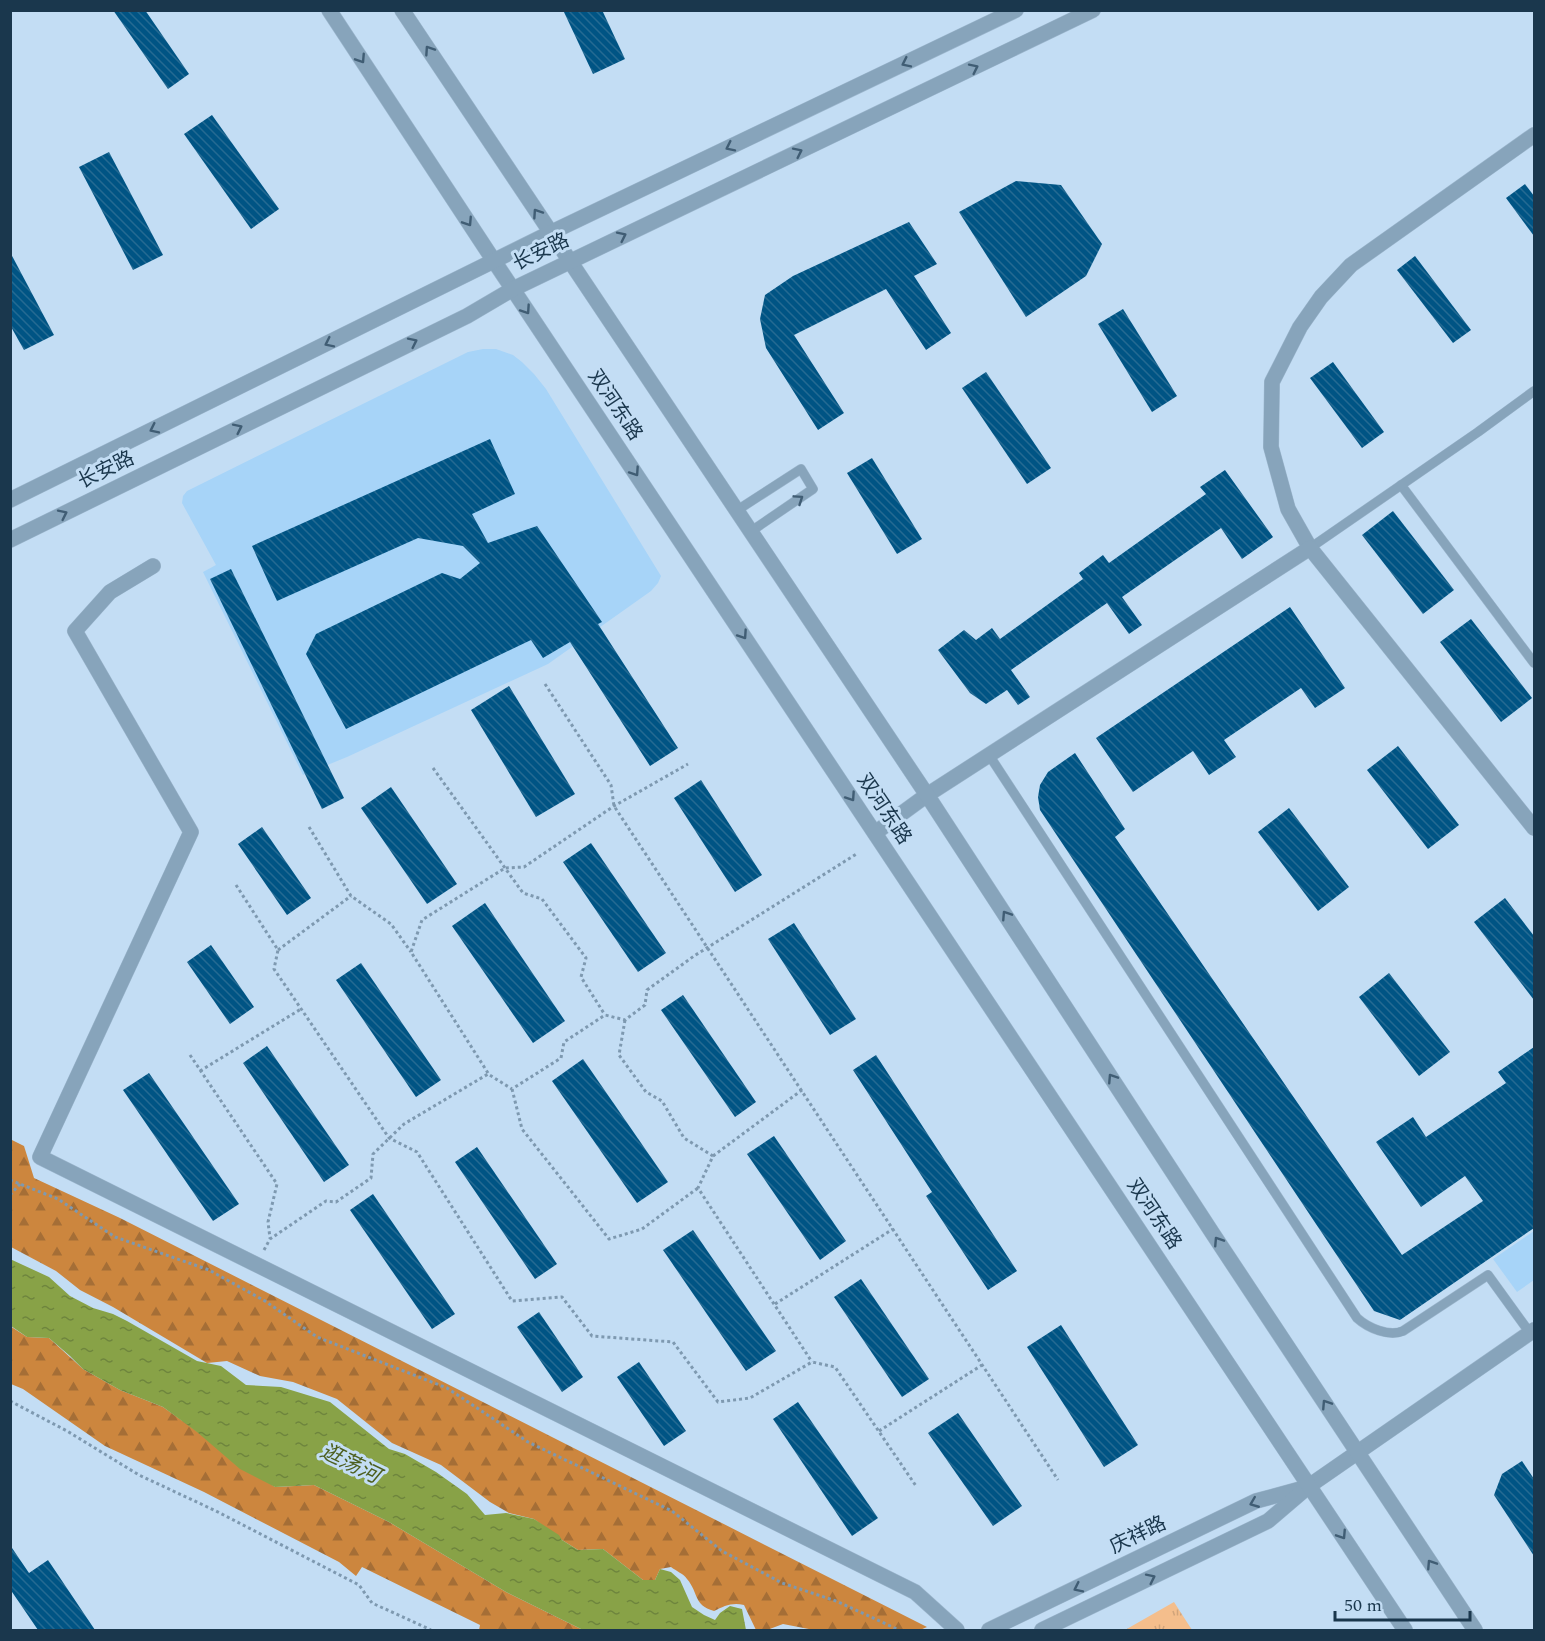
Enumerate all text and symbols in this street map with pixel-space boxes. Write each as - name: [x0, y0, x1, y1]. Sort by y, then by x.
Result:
- one-way arrow: [425, 46, 436, 57]
- one-way arrow: [354, 53, 365, 64]
- one-way arrow: [902, 56, 913, 67]
- one-way arrow: [967, 63, 978, 75]
- one-way arrow: [726, 140, 737, 152]
- one-way arrow: [791, 148, 802, 160]
- one-way arrow: [533, 209, 544, 220]
- one-way arrow: [461, 216, 472, 227]
- street label: 长安路: [507, 225, 575, 279]
- one-way arrow: [615, 232, 626, 244]
- one-way arrow: [519, 304, 531, 314]
- one-way arrow: [324, 336, 335, 347]
- one-way arrow: [407, 338, 418, 350]
- street label: 双河东路: [580, 363, 650, 447]
- one-way arrow: [149, 422, 160, 434]
- one-way arrow: [232, 424, 243, 436]
- street label: 长安路: [72, 443, 140, 497]
- one-way arrow: [628, 466, 639, 477]
- one-way arrow: [792, 495, 803, 506]
- one-way arrow: [57, 510, 67, 521]
- one-way arrow: [736, 628, 747, 639]
- street label: 双河东路: [849, 767, 919, 851]
- one-way arrow: [844, 790, 855, 801]
- one-way arrow: [1001, 911, 1013, 921]
- one-way arrow: [1108, 1074, 1119, 1085]
- street label: 双河东路: [1119, 1172, 1189, 1256]
- one-way arrow: [1215, 1237, 1226, 1248]
- one-way arrow: [1322, 1400, 1333, 1411]
- water label: 逛荡河: [315, 1436, 389, 1494]
- one-way arrow: [1249, 1496, 1260, 1508]
- street label: 庆祥路: [1104, 1508, 1172, 1562]
- one-way arrow: [1335, 1528, 1346, 1539]
- one-way arrow: [1427, 1560, 1438, 1571]
- one-way arrow: [1145, 1573, 1156, 1585]
- one-way arrow: [1073, 1580, 1084, 1592]
- scale bar: [1335, 1584, 1470, 1622]
- text: 50 m: [1344, 1592, 1382, 1619]

